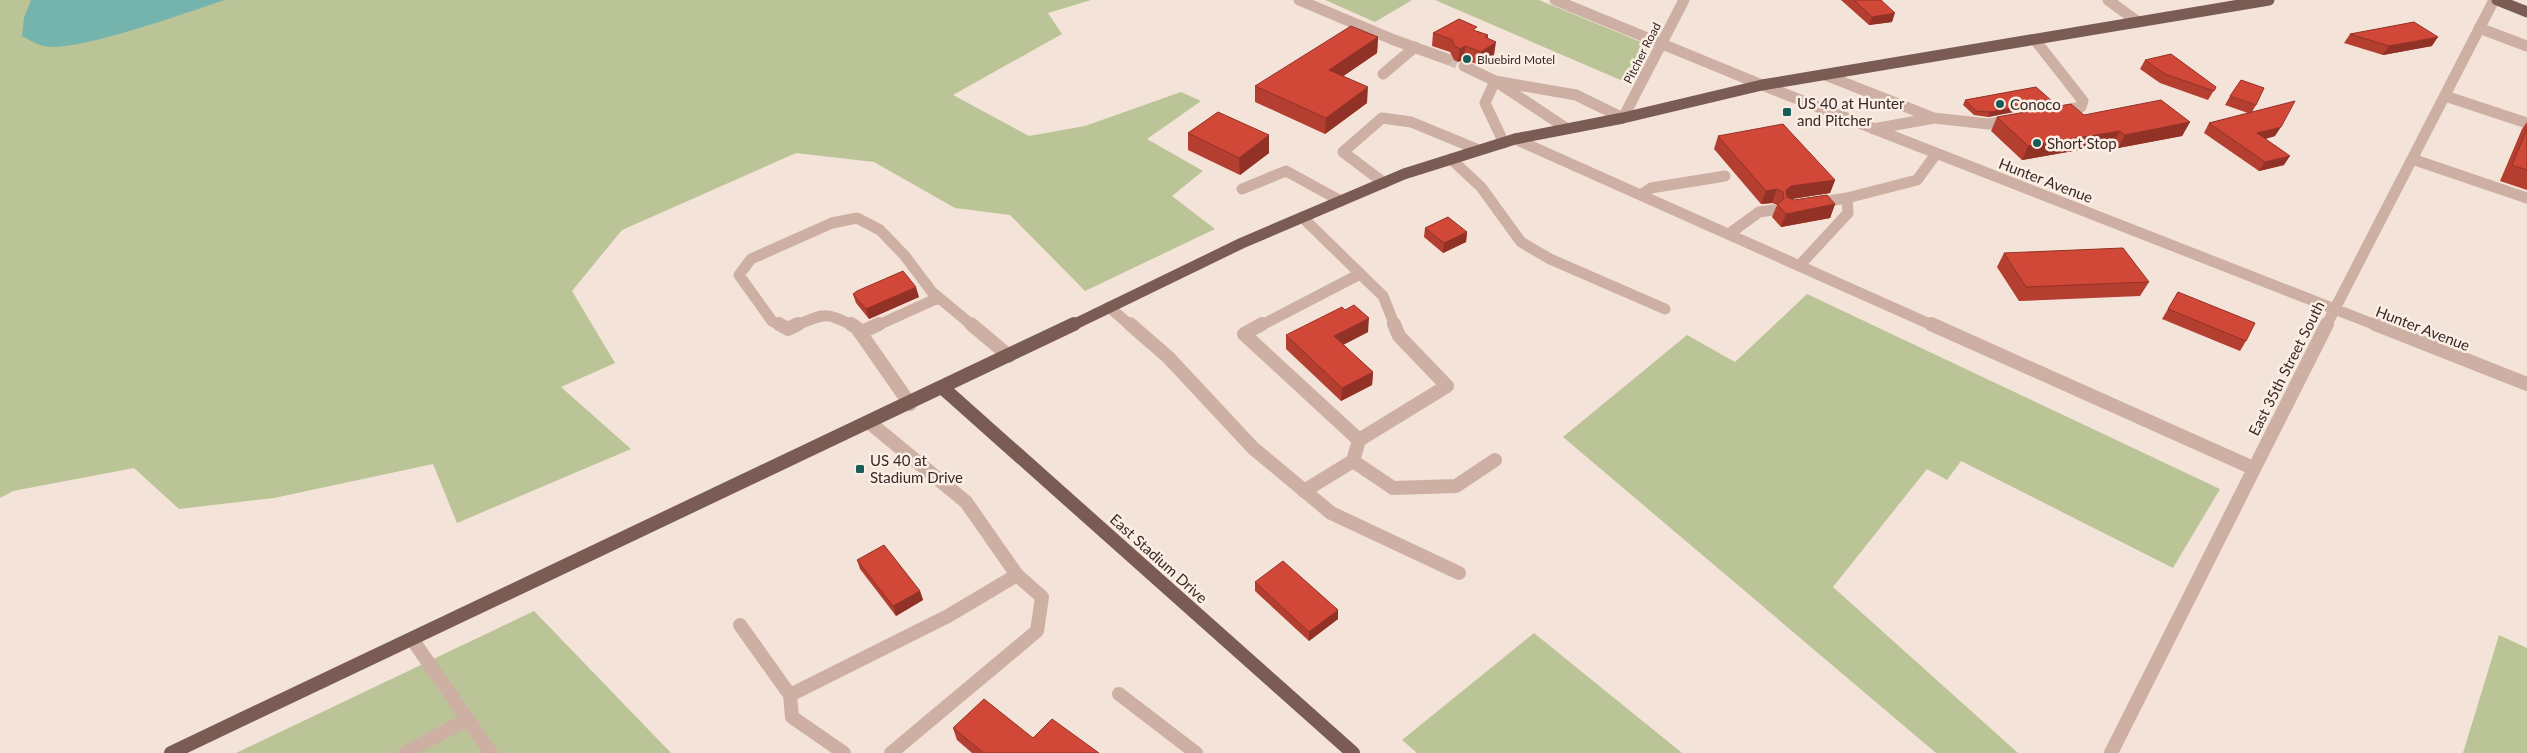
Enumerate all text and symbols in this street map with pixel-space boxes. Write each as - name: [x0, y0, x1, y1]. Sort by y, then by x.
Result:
- street label: Pitcher Road: [1620, 20, 1664, 86]
- place label: Bluebird Motel: [1477, 52, 1555, 67]
- marker: Bluebird Motel: [1461, 53, 1473, 65]
- place label: US 40 at Hunter and Pitcher: [1797, 94, 1905, 129]
- place label: Conoco: [2010, 95, 2061, 113]
- marker: Conoco: [1994, 98, 2006, 110]
- marker: US 40 at Hunter and Pitcher: [1781, 106, 1793, 118]
- place label: Short Stop: [2047, 134, 2117, 152]
- marker: Short Stop: [2031, 137, 2043, 149]
- street label: Hunter Avenue: [1996, 154, 2096, 206]
- street label: East 35th Street South: [2244, 298, 2328, 438]
- street label: Hunter Avenue: [2373, 302, 2473, 354]
- place label: US 40 at Stadium Drive: [870, 451, 963, 486]
- marker: US 40 at Stadium Drive: [854, 463, 866, 475]
- street label: East Stadium Drive: [1107, 510, 1211, 606]

